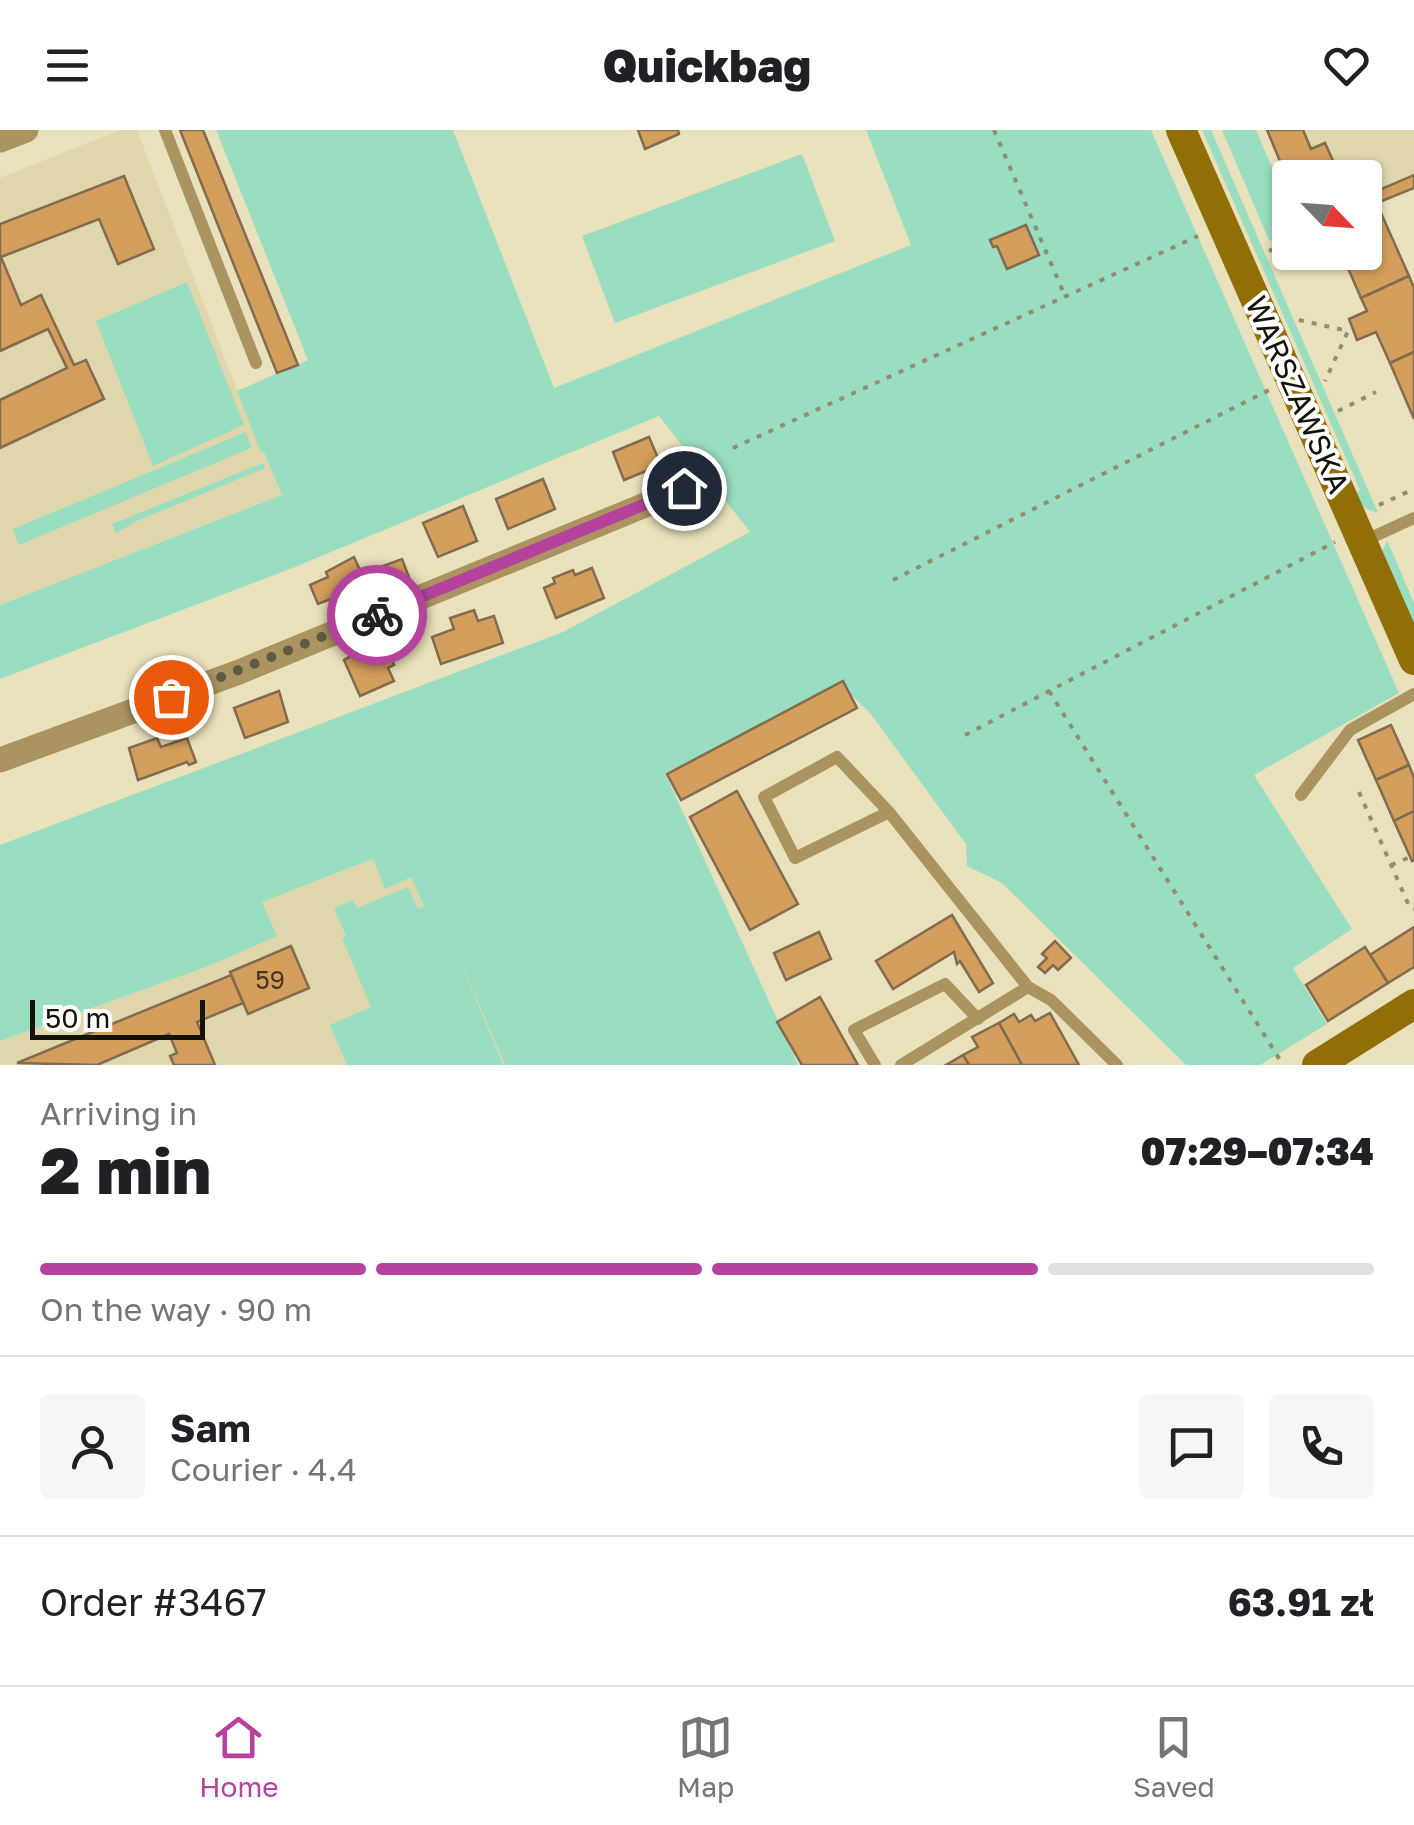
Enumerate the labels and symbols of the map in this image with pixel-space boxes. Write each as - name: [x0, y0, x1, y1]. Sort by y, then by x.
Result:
- north arrow: [1272, 160, 1382, 270]
- street label: WARSZAWSKA: [1238, 291, 1357, 499]
- pin: [642, 446, 727, 531]
- courier: [327, 565, 427, 665]
- pin: [129, 655, 214, 740]
- house number: 59: [255, 964, 285, 995]
- scale bar: [30, 995, 205, 1040]

